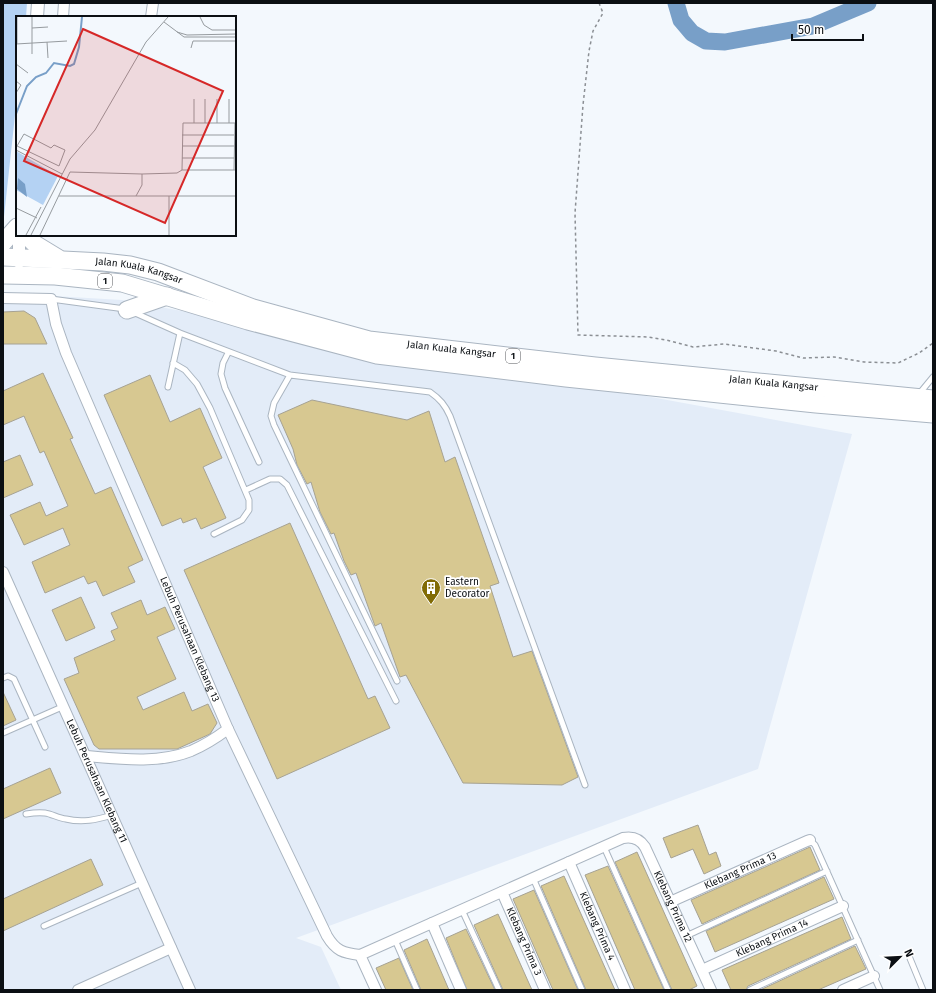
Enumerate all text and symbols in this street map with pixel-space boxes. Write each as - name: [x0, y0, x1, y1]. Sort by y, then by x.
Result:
- inset map: [16, 16, 236, 236]
- scale bar: [792, 16, 863, 42]
- text: 50 m: [798, 23, 824, 37]
- street label: Jalan Kuala Kangsar: [95, 256, 184, 287]
- road number: 1: [98, 274, 112, 288]
- street label: Jalan Kuala Kangsar: [406, 338, 497, 361]
- road number: 1: [506, 349, 520, 363]
- street label: Jalan Kuala Kangsar: [728, 373, 819, 394]
- street label: Lebuh Perusahaan Klebang 13: [157, 575, 222, 704]
- place label: Eastern Decorator: [445, 576, 490, 600]
- building icon: Eastern Decorator: [420, 577, 442, 605]
- street label: Lebuh Perusahaan Klebang 11: [64, 717, 129, 845]
- street label: Klebang Prima 13: [702, 849, 778, 892]
- street label: Klebang Prima 12: [651, 869, 694, 944]
- street label: Klebang Prima 4: [577, 890, 618, 963]
- street label: Klebang Prima 3: [503, 905, 544, 977]
- street label: Klebang Prima 14: [734, 916, 811, 960]
- north arrow: [880, 937, 920, 977]
- text: N: [901, 947, 916, 959]

